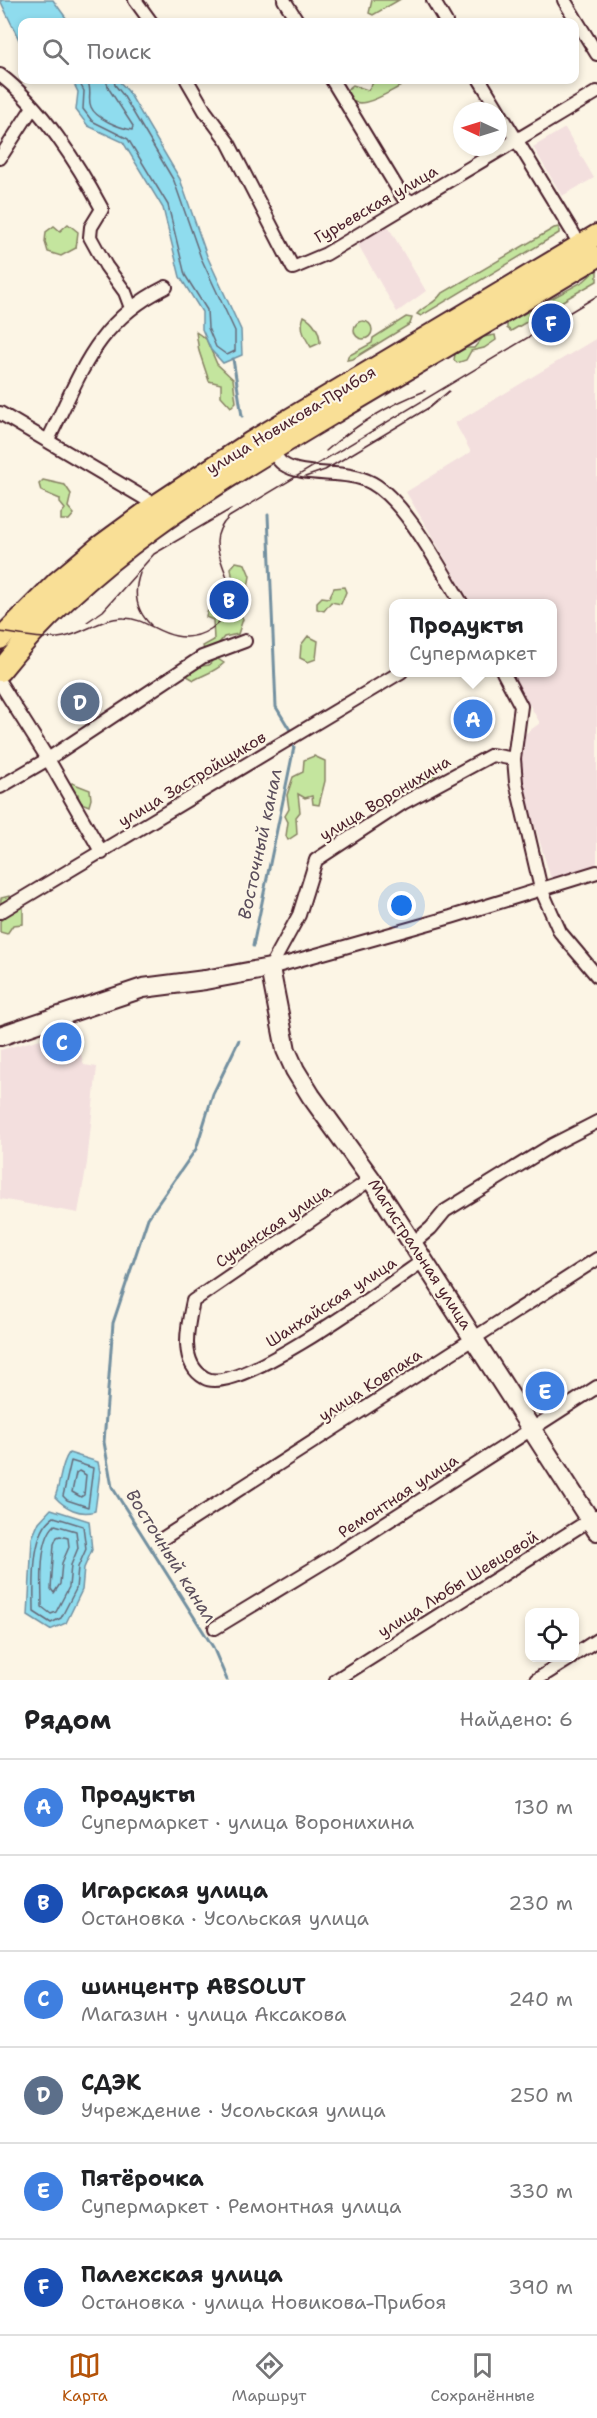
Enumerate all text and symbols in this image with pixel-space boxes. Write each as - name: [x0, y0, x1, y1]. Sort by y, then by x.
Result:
- search box: [18, 18, 579, 84]
- icon: search: [39, 35, 72, 68]
- text: Поиск: [87, 37, 151, 66]
- north arrow: [453, 102, 507, 156]
- street label: Гурьевская улица: [311, 160, 441, 248]
- pin: F: [532, 300, 570, 346]
- street label: улица Новикова-Прибоя: [202, 361, 380, 479]
- pin: B: [210, 578, 248, 622]
- popup: [389, 599, 557, 677]
- text: Продукты: [409, 611, 524, 640]
- text: Супермаркет: [409, 640, 537, 666]
- pin: D: [60, 680, 100, 724]
- pin: A: [454, 696, 492, 742]
- street label: улица Застройщиков: [114, 726, 270, 832]
- street label: улица Воронихина: [316, 751, 454, 845]
- water label: Восточный канал: [232, 766, 288, 922]
- your location: [387, 891, 416, 920]
- pin: C: [42, 1020, 82, 1064]
- street label: Магистральная улица: [363, 1174, 477, 1334]
- street label: Сучанская улица: [211, 1180, 335, 1272]
- street label: Шанхайская улица: [262, 1252, 400, 1352]
- street label: улица Ковпака: [314, 1344, 426, 1426]
- pin: E: [526, 1368, 564, 1414]
- street label: Ремонтная улица: [334, 1449, 462, 1543]
- water label: Восточный канал: [120, 1484, 222, 1628]
- street label: улица Любы Шевцовой: [374, 1526, 542, 1642]
- map controls: [525, 1608, 579, 1662]
- button: locate: [525, 1608, 579, 1662]
- text: Рядом: [24, 1702, 111, 1737]
- text: Найдено: 6: [460, 1706, 573, 1732]
- text: Продукты: [81, 1780, 195, 1809]
- text: A: [36, 1794, 51, 1820]
- text: 130 m: [514, 1794, 573, 1820]
- text: Супермаркет · улица Воронихина: [81, 1809, 414, 1835]
- text: Игарская улица: [81, 1876, 268, 1905]
- text: B: [37, 1890, 50, 1916]
- text: 230 m: [508, 1890, 573, 1916]
- text: Остановка · Усольская улица: [81, 1905, 369, 1931]
- text: шинцентр ABSOLUT: [81, 1972, 306, 2001]
- text: C: [37, 1986, 50, 2012]
- text: 240 m: [508, 1986, 573, 2012]
- text: Магазин · улица Аксакова: [81, 2001, 346, 2027]
- text: СДЭК: [81, 2068, 141, 2097]
- text: D: [36, 2082, 51, 2108]
- text: 250 m: [509, 2082, 573, 2108]
- text: Учреждение · Усольская улица: [81, 2097, 386, 2123]
- text: Пятёрочка: [81, 2164, 204, 2193]
- text: E: [37, 2178, 50, 2204]
- text: 330 m: [509, 2178, 573, 2204]
- text: Супермаркет · Ремонтная улица: [81, 2193, 401, 2219]
- text: Палехская улица: [81, 2260, 283, 2289]
- text: F: [38, 2274, 49, 2300]
- text: 390 m: [508, 2274, 573, 2300]
- text: Остановка · улица Новикова-Прибоя: [81, 2289, 447, 2315]
- tab: Карта: [62, 2349, 108, 2406]
- tab: Маршрут: [232, 2349, 306, 2406]
- tab: Сохранённые: [430, 2349, 535, 2406]

